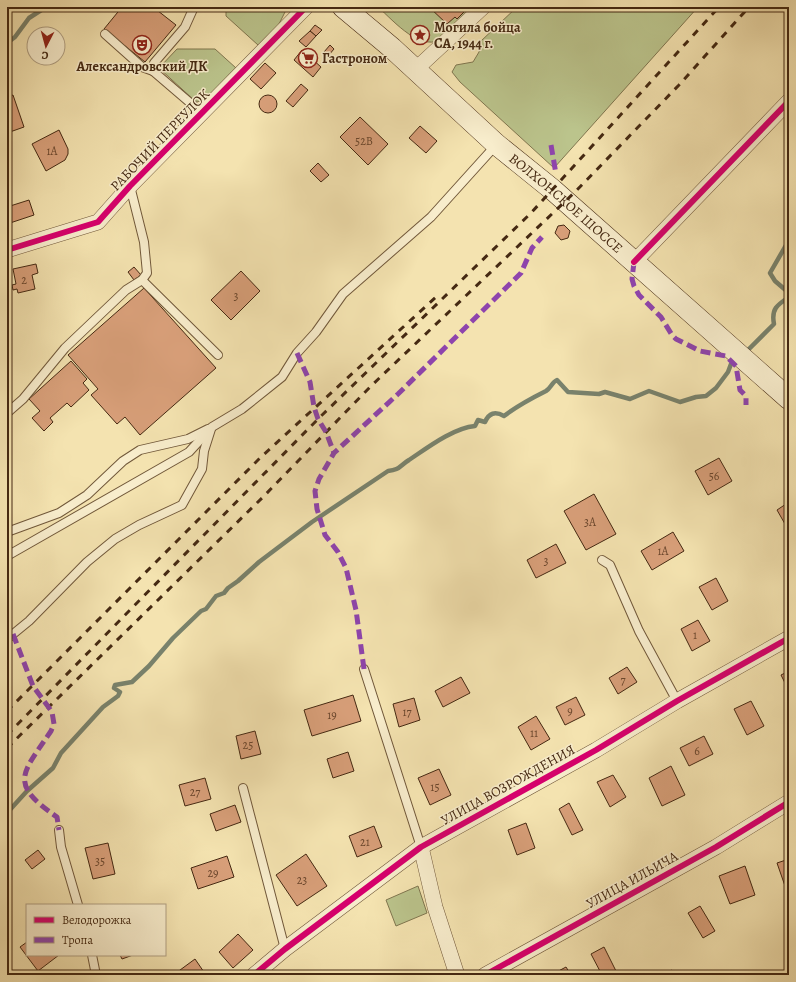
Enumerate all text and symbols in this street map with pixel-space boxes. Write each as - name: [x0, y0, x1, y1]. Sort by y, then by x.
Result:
- place label: Могила бойца СА, 1944 г.: [434, 18, 521, 53]
- place icon: Могила бойца СА, 1944 г.: [409, 24, 431, 46]
- north arrow: [26, 26, 66, 66]
- theatre icon: Александровский ДК: [131, 34, 153, 56]
- supermarket icon: Гастроном: [297, 47, 319, 69]
- text: С: [41, 48, 49, 63]
- place label: Гастроном: [322, 49, 388, 68]
- place label: Александровский ДК: [76, 57, 208, 76]
- street label: РАБОЧИЙ ПЕРЕУЛОК: [106, 85, 214, 195]
- house number: 52В: [355, 133, 373, 149]
- house number: 1А: [46, 143, 59, 159]
- street label: ВОЛХОНСКОЕ ШОССЕ: [505, 149, 627, 257]
- house number: 2: [21, 272, 27, 288]
- house number: 3: [234, 288, 239, 304]
- house number: 56: [709, 468, 720, 484]
- house number: 3А: [584, 514, 597, 530]
- house number: 1А: [657, 543, 670, 559]
- house number: 3: [544, 553, 549, 569]
- house number: 1: [693, 627, 697, 643]
- house number: 7: [620, 672, 626, 688]
- house number: 9: [567, 703, 573, 719]
- house number: 17: [402, 704, 413, 720]
- house number: 19: [327, 707, 337, 723]
- house number: 11: [530, 725, 538, 741]
- house number: 25: [243, 737, 253, 753]
- street label: УЛИЦА ВОЗРОЖДЕНИЯ: [438, 740, 578, 830]
- house number: 6: [694, 743, 700, 759]
- house number: 15: [430, 779, 440, 795]
- house number: 27: [190, 784, 201, 800]
- house number: 21: [360, 834, 370, 850]
- street label: УЛИЦА ИЛЬИЧА: [583, 846, 682, 913]
- house number: 35: [95, 853, 105, 869]
- house number: 29: [207, 865, 219, 881]
- house number: 23: [297, 872, 307, 888]
- legend: [26, 904, 166, 956]
- text: Велодорожка: [62, 912, 132, 928]
- text: Тропа: [62, 932, 93, 948]

